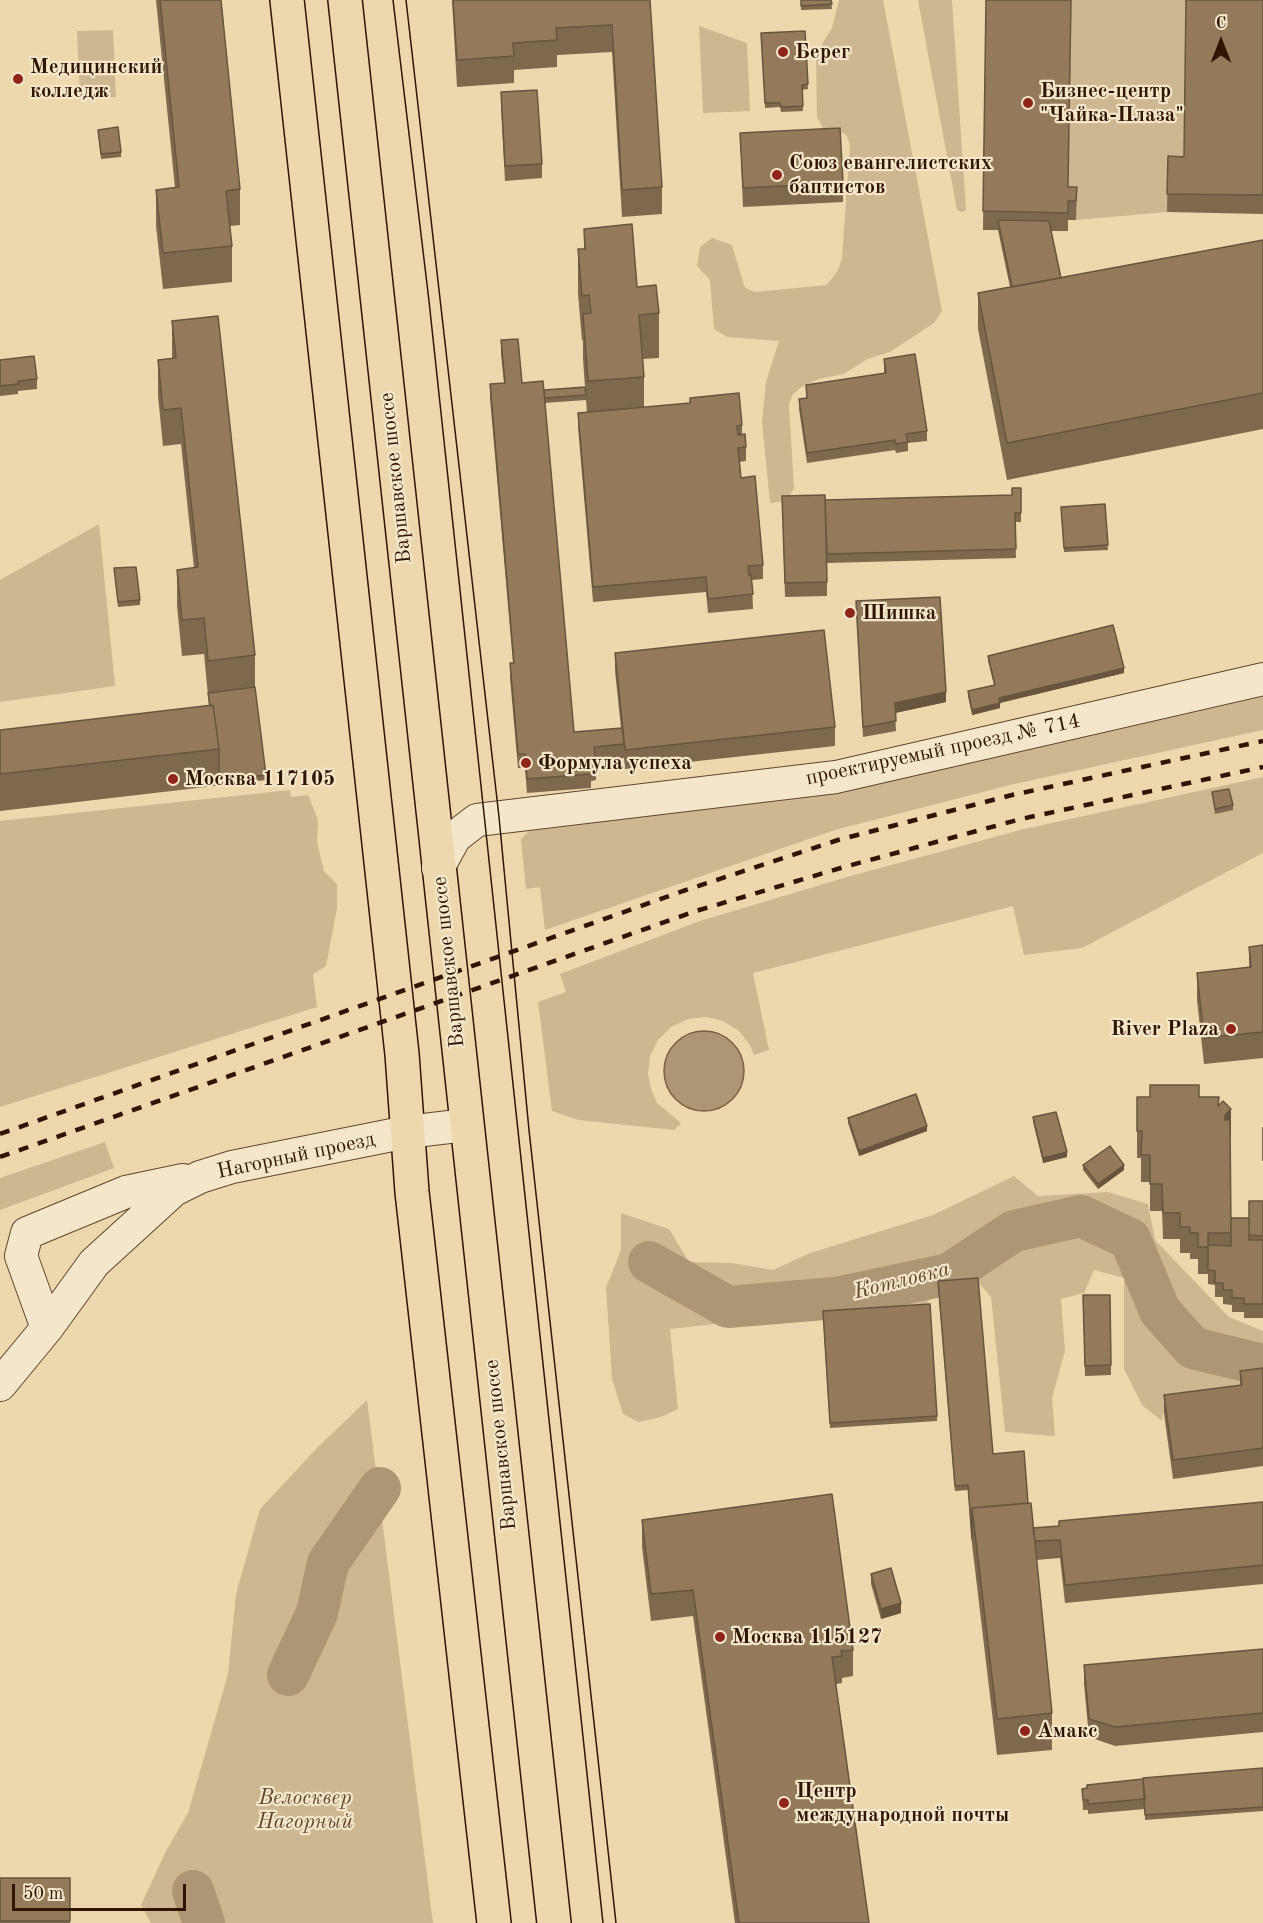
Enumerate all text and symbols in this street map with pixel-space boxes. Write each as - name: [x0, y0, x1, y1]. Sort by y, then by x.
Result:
- north arrow: [1191, 12, 1251, 72]
- text: С: [1216, 16, 1226, 32]
- place label: Берег: [795, 39, 850, 65]
- marker: Берег: [776, 45, 790, 59]
- place label: Медицинский колледж: [30, 54, 163, 104]
- marker: Медицинский колледж: [11, 72, 25, 86]
- place label: Бизнес-центр "Чайка-Плаза": [1040, 78, 1184, 128]
- marker: Бизнес-центр "Чайка-Плаза": [1021, 96, 1035, 110]
- place label: Союз евангелистских баптистов: [789, 150, 992, 200]
- marker: Союз евангелистских баптистов: [770, 168, 784, 182]
- street label: Варшавское шоссе: [374, 391, 418, 565]
- place label: Шишка: [862, 600, 936, 626]
- marker: Шишка: [843, 606, 857, 620]
- street label: проектируемый проезд № 714: [803, 709, 1083, 791]
- place label: Формула успеха: [538, 750, 692, 776]
- marker: Формула успеха: [519, 756, 533, 770]
- place label: Москва 117105: [185, 766, 335, 792]
- marker: Москва 117105: [166, 772, 180, 786]
- street label: Варшавское шоссе: [427, 875, 471, 1049]
- place label: River Plaza: [1110, 1016, 1219, 1042]
- marker: River Plaza: [1224, 1022, 1238, 1036]
- street label: Нагорный проезд: [215, 1127, 377, 1185]
- water label: Котловка: [851, 1256, 953, 1306]
- street label: Варшавское шоссе: [479, 1358, 523, 1532]
- place label: Москва 115127: [732, 1624, 882, 1650]
- marker: Москва 115127: [713, 1630, 727, 1644]
- place label: Амакс: [1037, 1718, 1098, 1744]
- marker: Амакс: [1018, 1724, 1032, 1738]
- place label: Центр международной почты: [796, 1778, 1009, 1828]
- park label: Велосквер Нагорный: [257, 1785, 353, 1835]
- marker: Центр международной почты: [777, 1796, 791, 1810]
- scale bar: [15, 1872, 189, 1910]
- text: 50 m: [23, 1885, 63, 1903]

